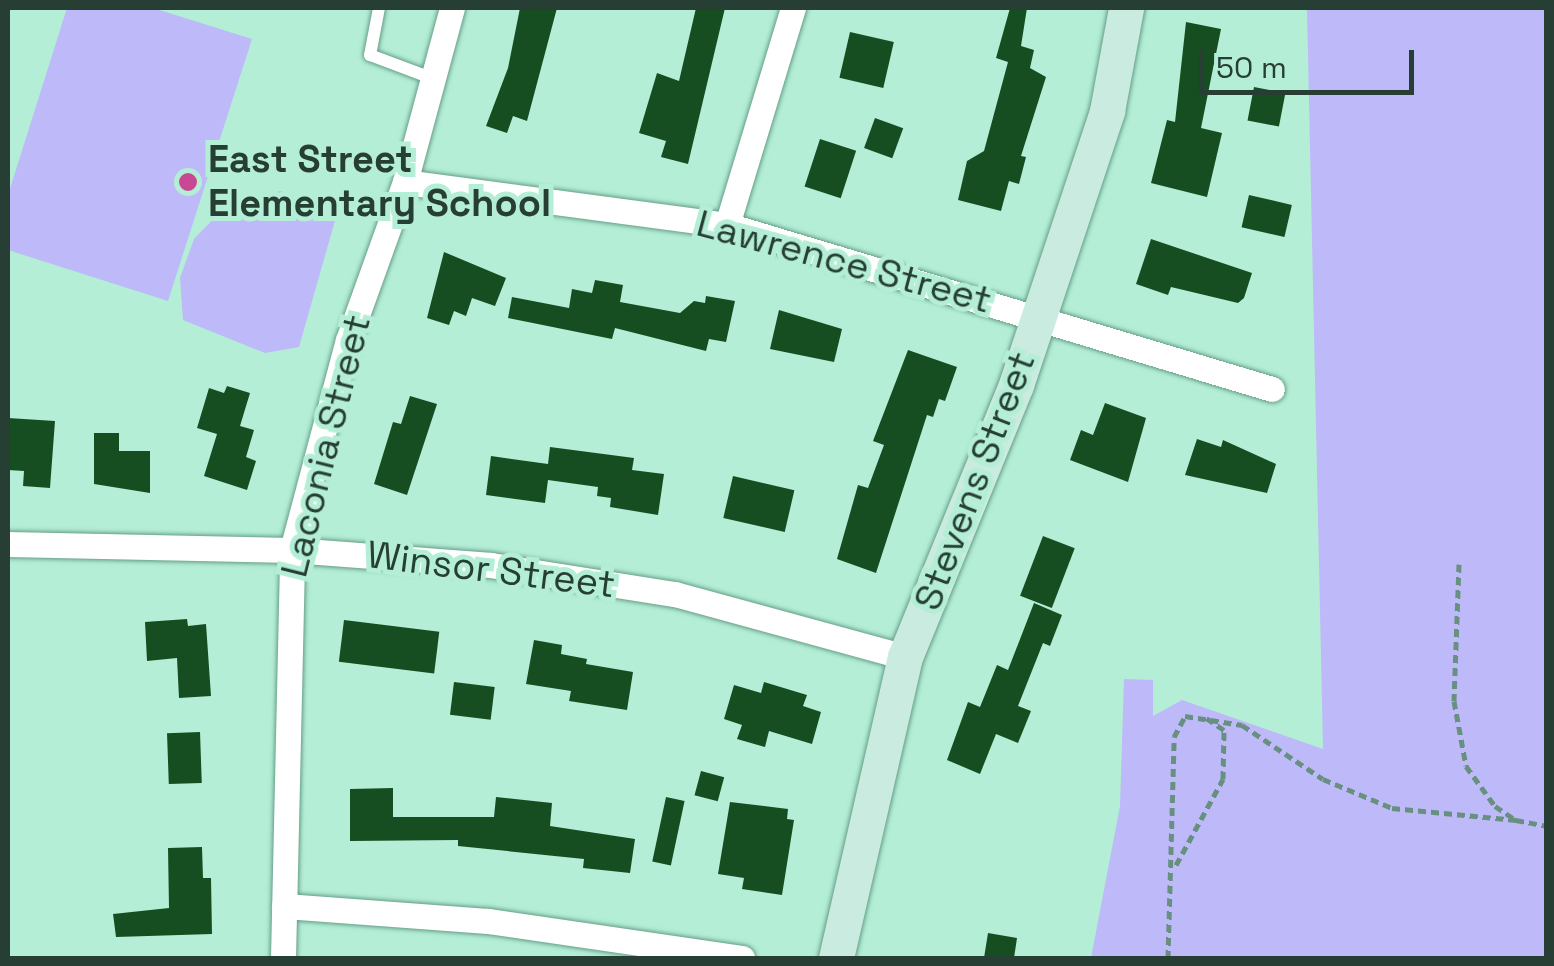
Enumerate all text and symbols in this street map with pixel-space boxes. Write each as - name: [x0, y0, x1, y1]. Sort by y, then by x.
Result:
- scale bar: [1204, 30, 1419, 92]
- text: 50 m: [1216, 48, 1287, 87]
- place label: East Street Elementary School: [208, 137, 551, 226]
- marker: East Street Elementary School: [177, 171, 199, 193]
- street label: Lawrence Street: [692, 201, 996, 323]
- street label: Laconia Street: [271, 310, 381, 582]
- street label: Stevens Street: [905, 345, 1045, 617]
- street label: Winsor Street: [364, 532, 618, 608]

